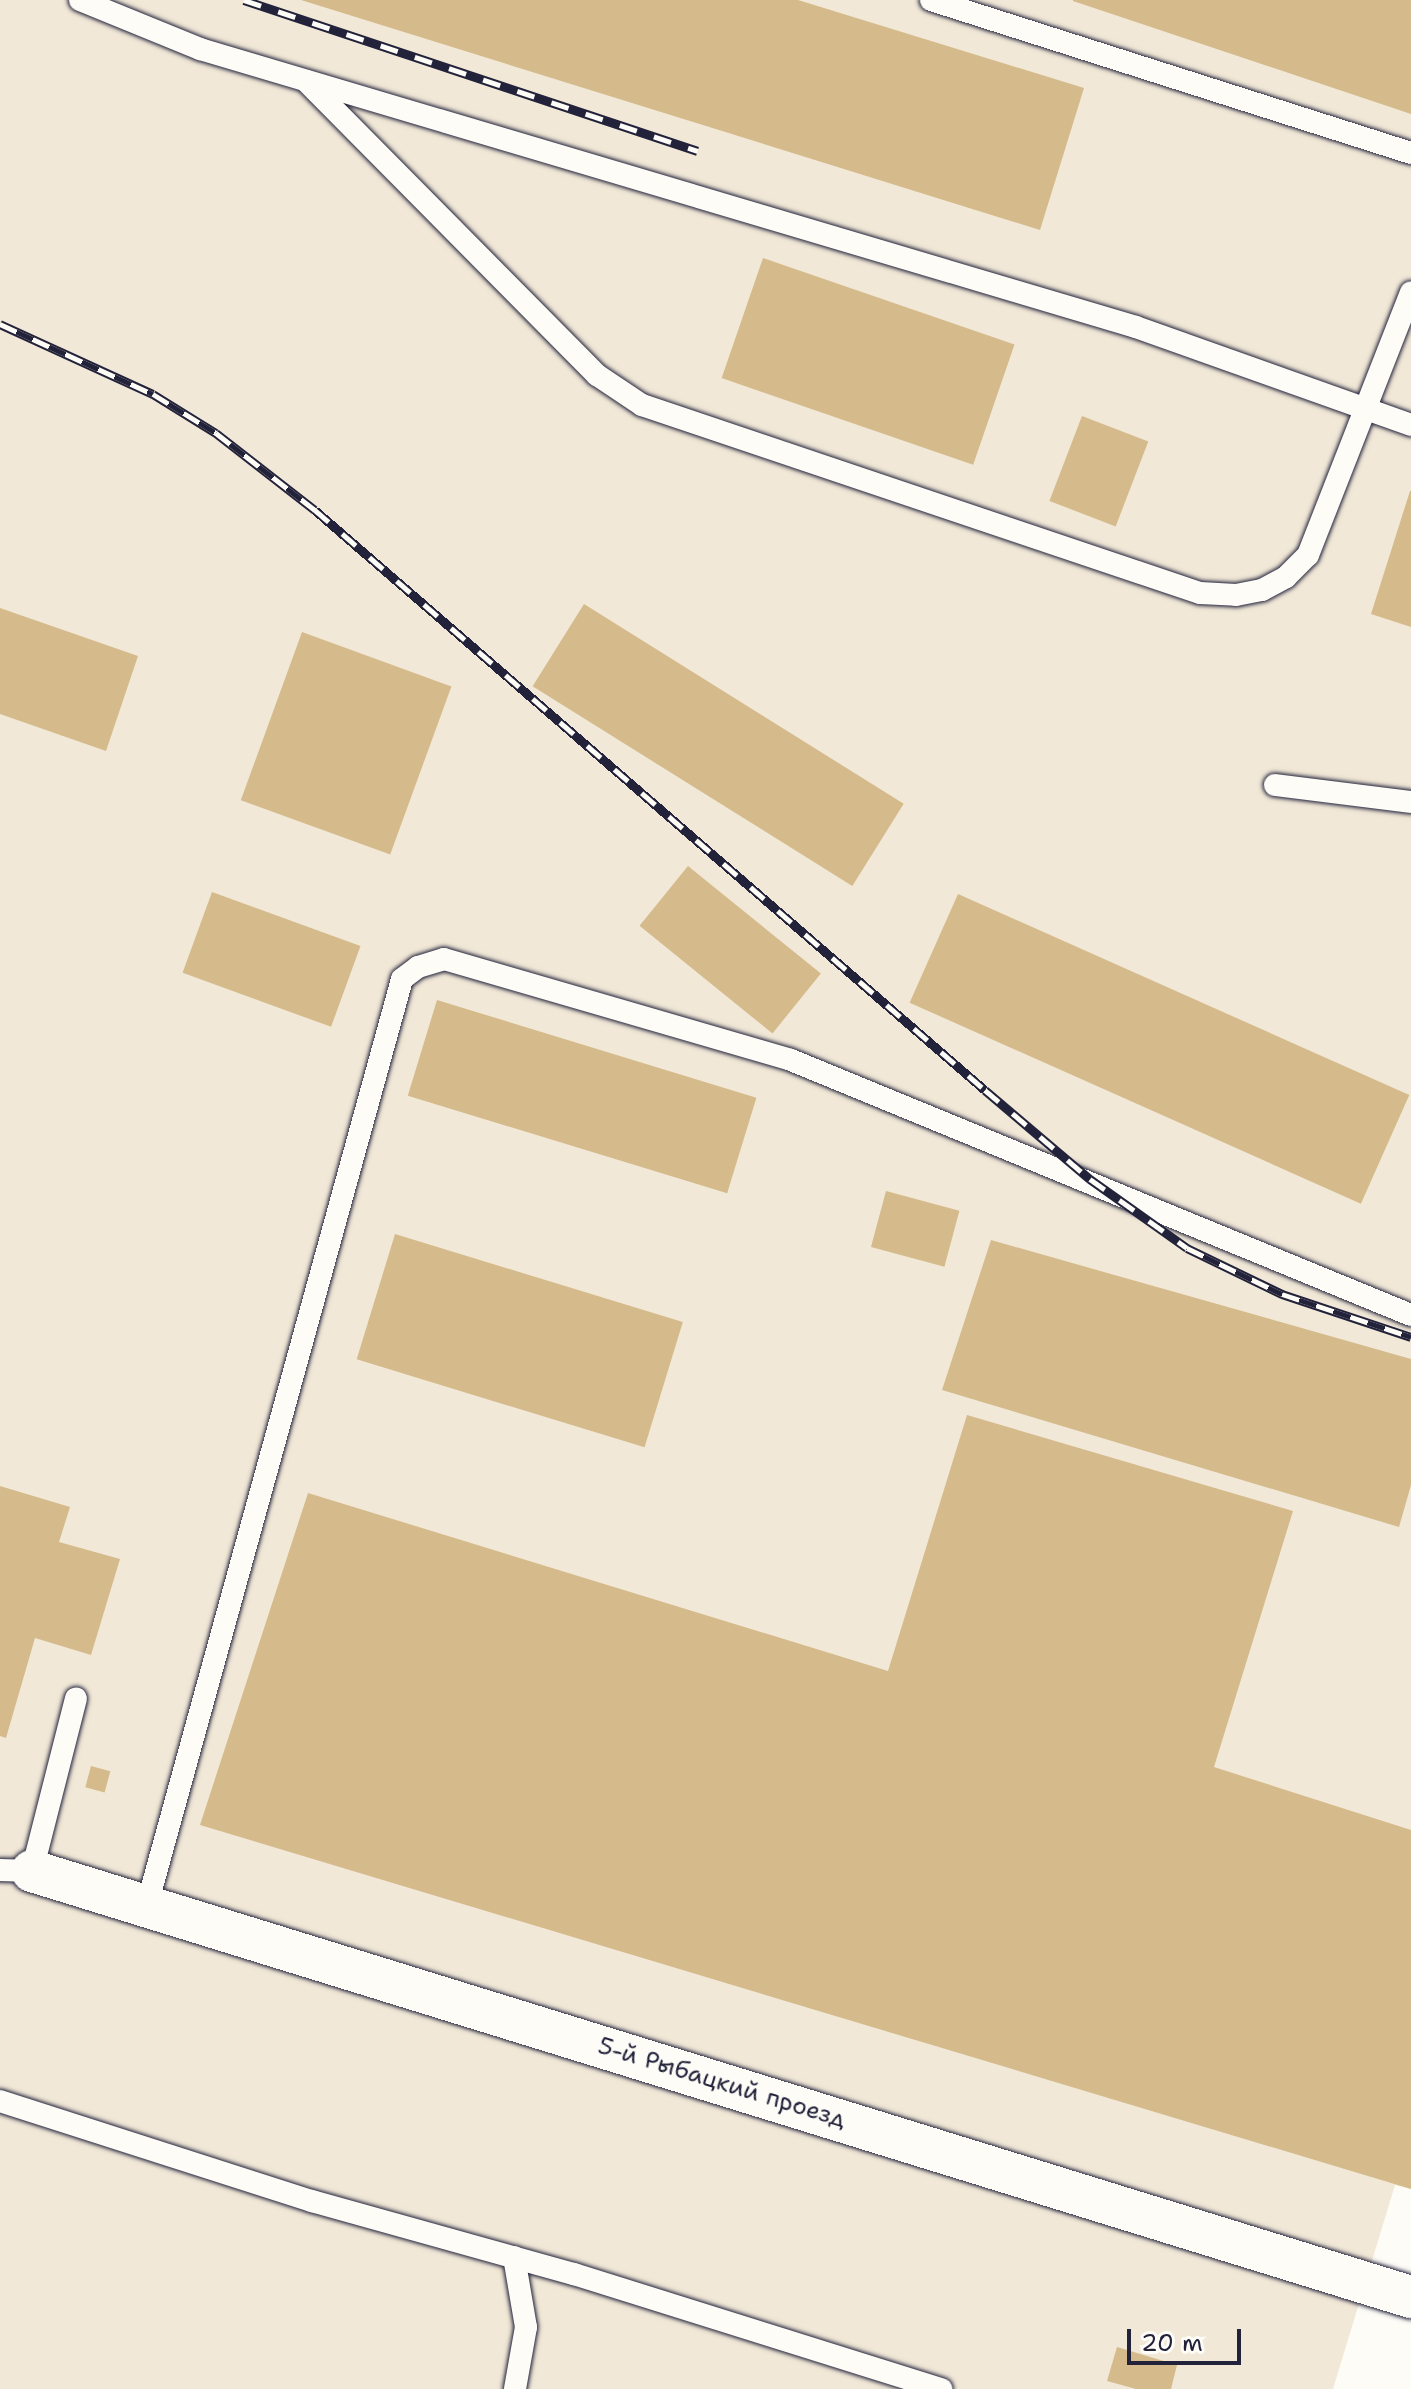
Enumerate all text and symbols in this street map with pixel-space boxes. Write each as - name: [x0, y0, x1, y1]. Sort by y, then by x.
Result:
- street label: 5-й Рыбацкий проезд: [595, 2032, 849, 2134]
- scale bar: [1131, 2313, 1245, 2363]
- text: 20 m: [1141, 2327, 1203, 2359]

